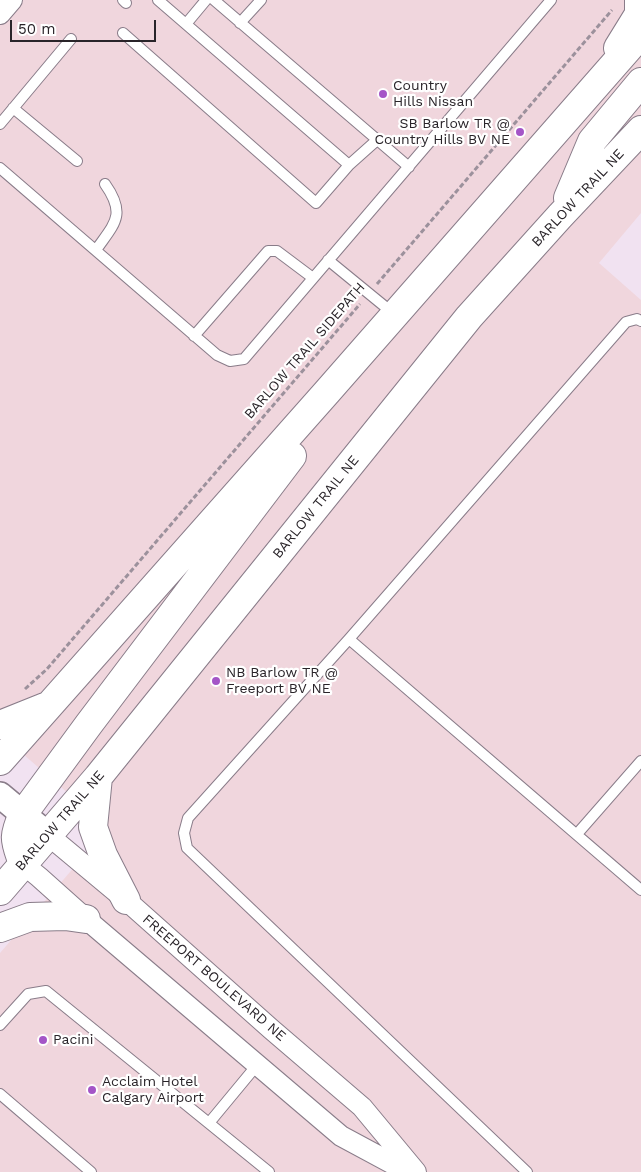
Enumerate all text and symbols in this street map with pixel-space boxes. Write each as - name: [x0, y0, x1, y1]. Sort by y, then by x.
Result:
- scale bar: [12, 10, 159, 42]
- text: 50 m: [18, 20, 55, 38]
- place label: Country Hills Nissan: [393, 78, 473, 110]
- marker: Country Hills Nissan: [377, 88, 389, 100]
- place label: SB Barlow TR @ Country Hills BV NE: [374, 116, 510, 148]
- marker: SB Barlow TR @ Country Hills BV NE: [514, 126, 526, 138]
- street label: BARLOW TRAIL NE: [528, 146, 628, 250]
- street label: BARLOW TRAIL SIDEPATH: [241, 279, 369, 423]
- street label: BARLOW TRAIL NE: [269, 452, 363, 562]
- place label: NB Barlow TR @ Freeport BV NE: [226, 665, 338, 698]
- marker: NB Barlow TR @ Freeport BV NE: [210, 675, 222, 687]
- street label: BARLOW TRAIL NE: [12, 767, 108, 875]
- street label: FREEPORT BOULEVARD NE: [139, 911, 289, 1045]
- place label: Pacini: [53, 1032, 93, 1048]
- marker: Pacini: [37, 1034, 49, 1046]
- place label: Acclaim Hotel Calgary Airport: [102, 1074, 204, 1106]
- marker: Acclaim Hotel Calgary Airport: [86, 1084, 98, 1096]

